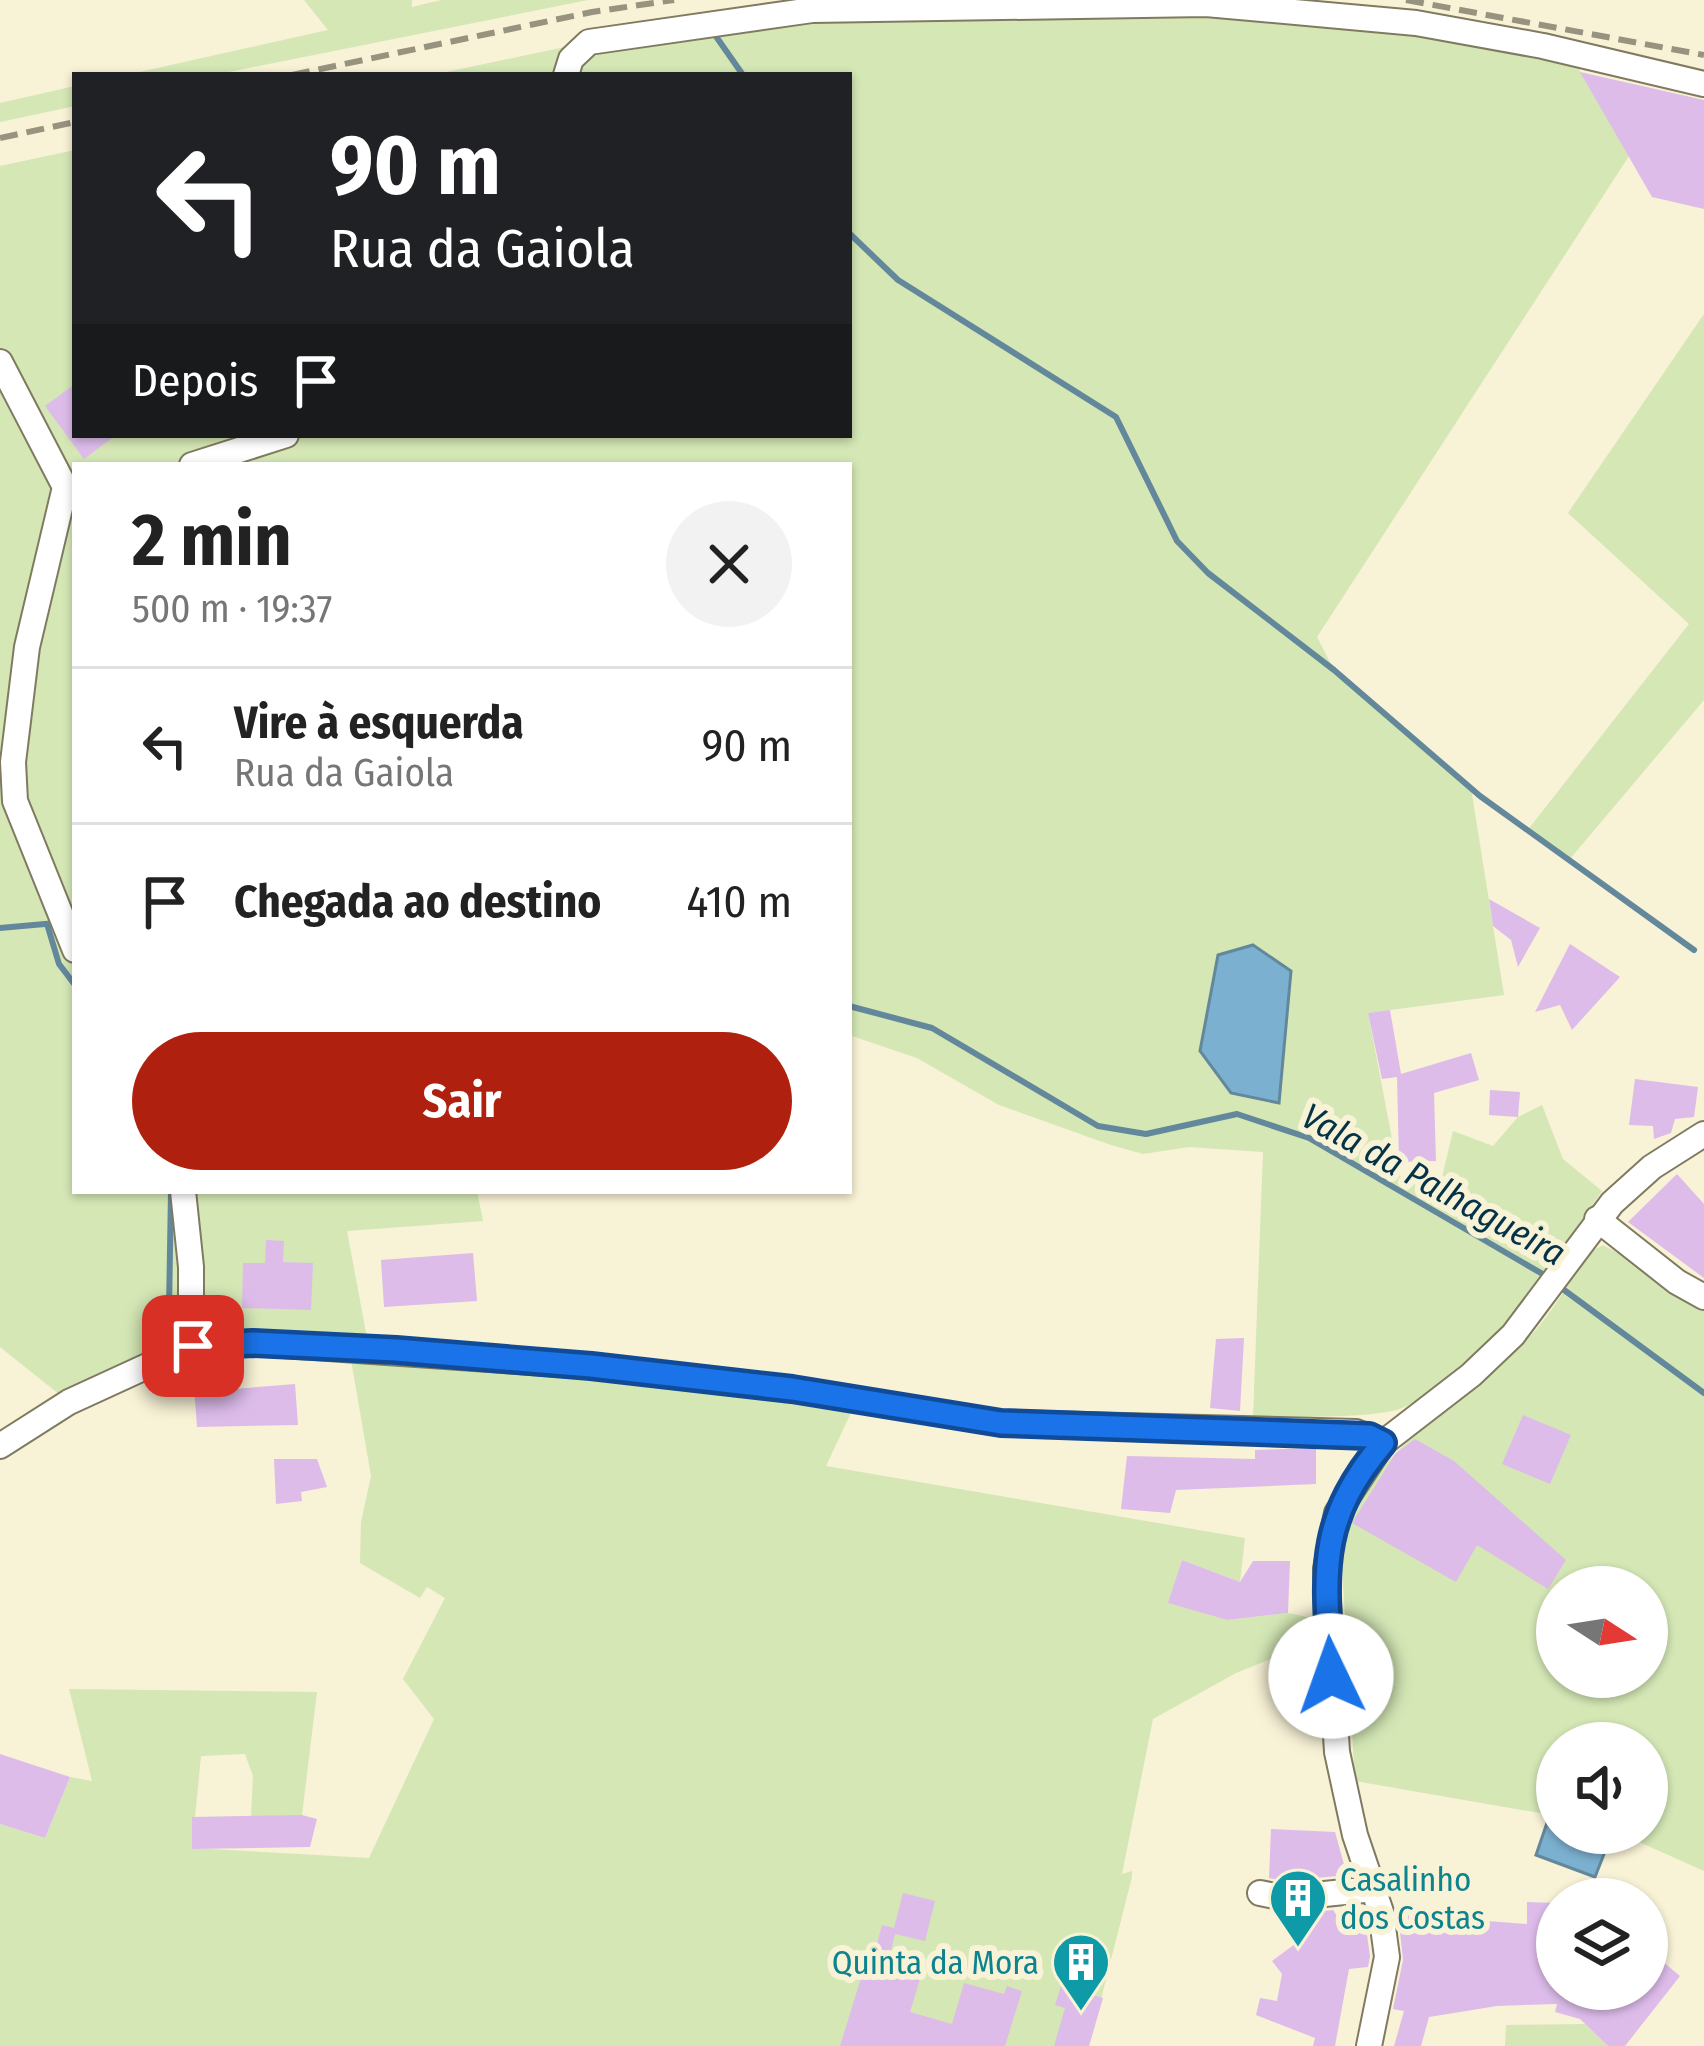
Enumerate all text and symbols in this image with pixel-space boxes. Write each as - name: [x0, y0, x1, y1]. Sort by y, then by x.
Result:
- text: 90 m: [330, 115, 501, 216]
- icon: left: [132, 120, 288, 276]
- text: Rua da Gaiola: [330, 217, 635, 281]
- icon: arrive: [283, 348, 349, 414]
- text: Depois: [132, 354, 259, 408]
- text: 2 min: [132, 498, 292, 584]
- button: close: [666, 501, 792, 627]
- text: 500 m · 19:37: [132, 586, 332, 632]
- text: Vire à esquerda: [234, 696, 524, 750]
- icon: left: [132, 713, 198, 779]
- text: 90 m: [702, 719, 792, 773]
- text: Rua da Gaiola: [234, 750, 454, 796]
- icon: arrive: [132, 869, 198, 935]
- text: Chegada ao destino: [234, 875, 601, 929]
- text: 410 m: [686, 875, 792, 929]
- button: Sair: [132, 1032, 792, 1170]
- water label: Vala da Palhagueira: [1294, 1094, 1573, 1276]
- pin: [142, 1295, 244, 1397]
- icon: arrive: [160, 1313, 226, 1379]
- north arrow: [1536, 1566, 1668, 1698]
- map controls: [1536, 1566, 1668, 2010]
- position arrow: [1268, 1613, 1394, 1739]
- button: sound: [1536, 1722, 1668, 1854]
- place label: Casalinho dos Costas: [1340, 1860, 1485, 1938]
- building icon: Casalinho dos Costas: [1267, 1867, 1329, 1949]
- button: layers: [1536, 1878, 1668, 2010]
- building icon: Quinta da Mora: [1050, 1931, 1112, 2013]
- place label: Quinta da Mora: [832, 1943, 1039, 1983]

